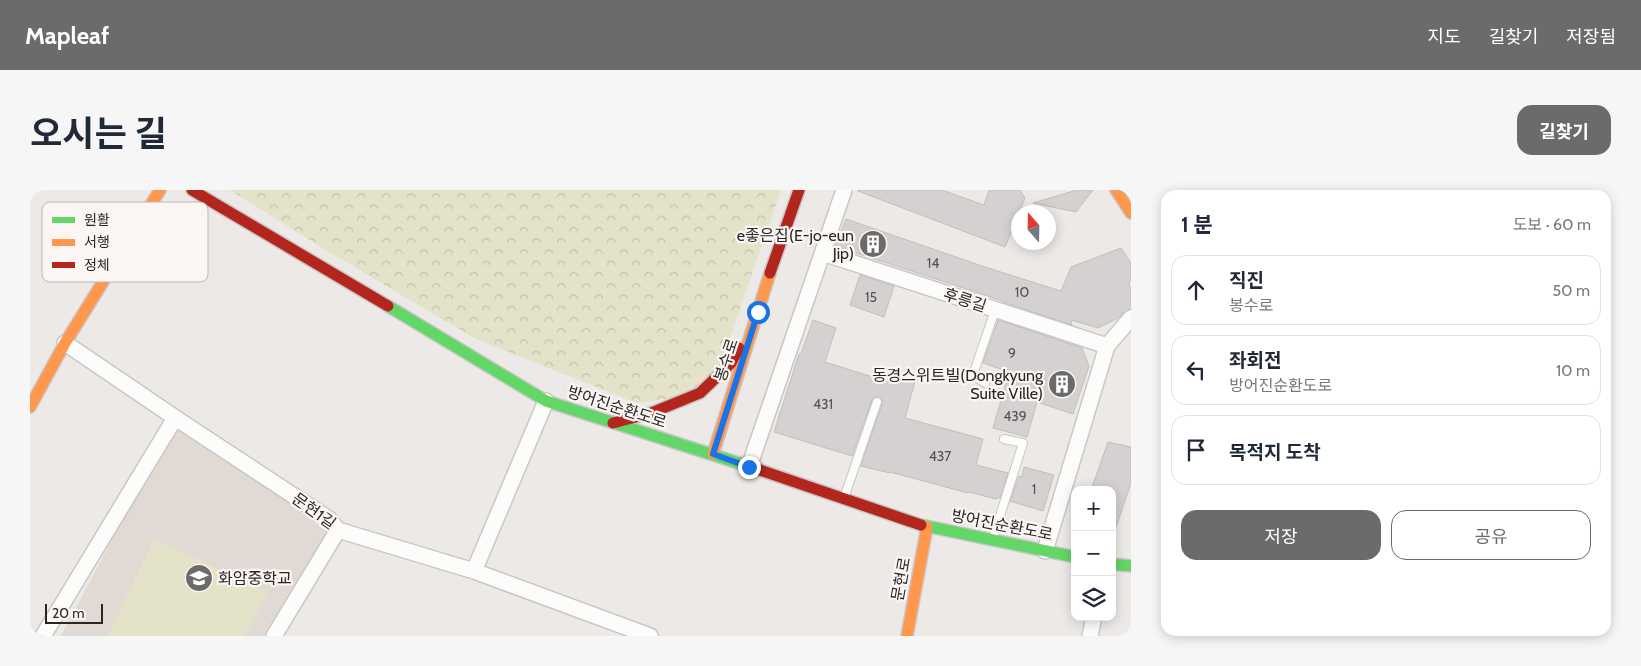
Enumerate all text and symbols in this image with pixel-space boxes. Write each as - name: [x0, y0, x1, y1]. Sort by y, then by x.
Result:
- text: Mapleaf: [25, 21, 109, 50]
- text: 지도: [1428, 26, 1461, 48]
- text: 길찾기: [1489, 26, 1538, 48]
- text: 저장됨: [1566, 26, 1616, 48]
- button: 길찾기: [1517, 105, 1611, 155]
- text: 오시는 길: [30, 112, 167, 155]
- legend: [42, 202, 208, 282]
- north arrow: [1011, 205, 1056, 250]
- text: 원활: [84, 211, 110, 229]
- text: 1 분: [1181, 212, 1213, 237]
- text: 도보 · 60 m: [1513, 215, 1591, 234]
- place label: e좋은집(E-jo-eun Jip): [737, 226, 854, 263]
- building icon: e좋은집(E-jo-eun Jip): [858, 229, 888, 259]
- text: 서행: [84, 233, 110, 251]
- house number: 14: [927, 254, 939, 272]
- text: 정체: [84, 256, 110, 274]
- text: 직진: [1229, 269, 1264, 292]
- icon: ahead: [1182, 276, 1210, 304]
- text: 50 m: [1553, 281, 1590, 300]
- house number: 10: [1015, 283, 1029, 301]
- street label: 후릉길: [941, 284, 989, 316]
- house number: 15: [865, 288, 877, 306]
- text: 봉수로: [1229, 296, 1273, 315]
- route start: [747, 301, 770, 324]
- street label: 봉수로: [710, 336, 742, 384]
- house number: 9: [1008, 344, 1016, 362]
- text: 좌회전: [1229, 349, 1281, 372]
- icon: left: [1182, 356, 1210, 384]
- text: 10 m: [1556, 361, 1590, 380]
- place label: 동경스위트빌(Dongkyung Suite Ville): [872, 366, 1044, 403]
- building icon: 동경스위트빌(Dongkyung Suite Ville): [1047, 369, 1077, 399]
- text: 방어진순환도로: [1229, 376, 1332, 395]
- street label: 방어진순환도로: [565, 382, 669, 432]
- house number: 431: [813, 395, 833, 413]
- house number: 439: [1003, 407, 1027, 425]
- icon: arrive: [1182, 436, 1210, 464]
- text: 목적지 도착: [1229, 441, 1321, 464]
- house number: 437: [929, 447, 951, 465]
- route end: [738, 456, 761, 479]
- house number: 1: [1032, 480, 1036, 498]
- map controls: [1071, 486, 1116, 621]
- button: +: [1071, 486, 1116, 531]
- street label: 문현1길: [288, 489, 340, 533]
- street label: 방어진순환도로: [950, 506, 1055, 544]
- button: 저장: [1181, 510, 1381, 560]
- button: 공유: [1391, 510, 1591, 560]
- button: −: [1071, 531, 1116, 576]
- street label: 문현로: [888, 555, 914, 602]
- school or university icon: 화암중학교: [184, 563, 214, 593]
- place label: 화암중학교: [218, 569, 292, 588]
- button: layers: [1071, 576, 1116, 621]
- scale bar: [45, 601, 102, 624]
- text: 20 m: [52, 604, 85, 622]

